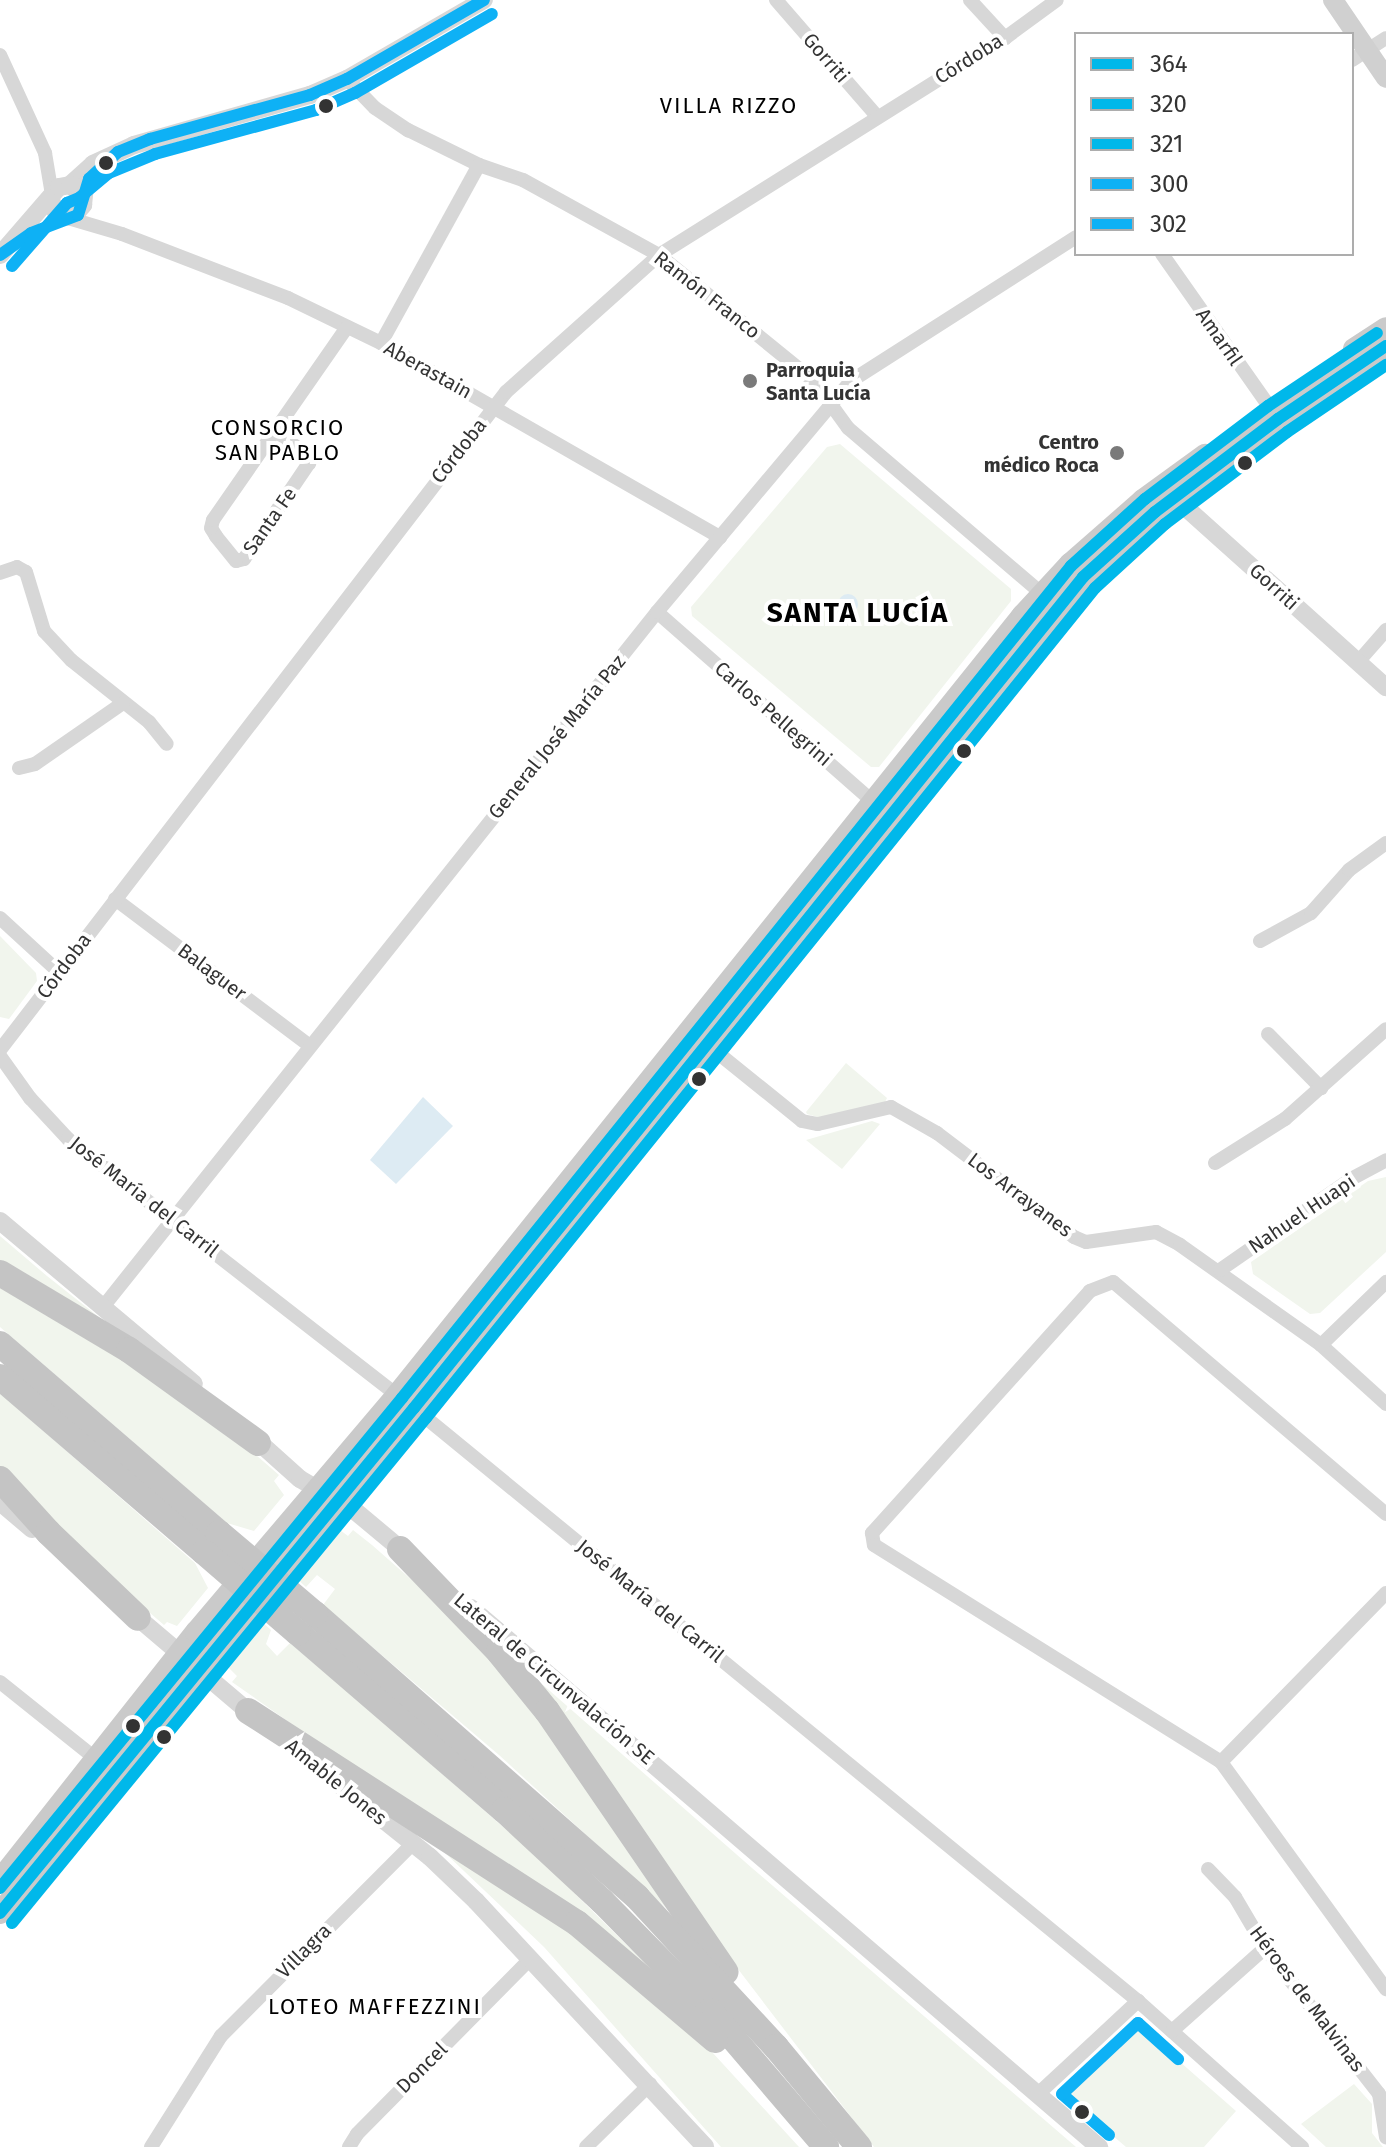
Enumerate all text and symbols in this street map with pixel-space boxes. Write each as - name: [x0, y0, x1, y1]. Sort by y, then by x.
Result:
- street label: Gorriti: [798, 28, 854, 88]
- street label: Córdoba: [930, 29, 1008, 89]
- legend: [1074, 32, 1354, 256]
- text: 364: [1150, 50, 1188, 78]
- text: 320: [1150, 90, 1187, 118]
- district label: VILLA RIZZO: [660, 93, 798, 119]
- unlabelled marker: [318, 98, 334, 114]
- text: 321: [1150, 130, 1183, 158]
- unlabelled marker: [98, 155, 114, 171]
- text: 300: [1150, 170, 1189, 198]
- text: 302: [1150, 210, 1187, 238]
- street label: Ramón Franco: [649, 246, 765, 344]
- street label: Amarfil: [1191, 304, 1247, 370]
- street label: Aberastain: [380, 336, 476, 404]
- place label: Parroquia Santa Lucía: [766, 358, 871, 405]
- marker: Parroquia Santa Lucía: [741, 372, 759, 390]
- district label: CONSORCIO SAN PABLO: [211, 414, 345, 466]
- street label: Córdoba: [426, 414, 492, 488]
- place label: Centro médico Roca: [984, 430, 1099, 477]
- marker: Centro médico Roca: [1106, 442, 1128, 464]
- unlabelled marker: [1237, 455, 1253, 471]
- street label: Santa Fe: [238, 483, 302, 559]
- street label: Gorriti: [1244, 559, 1304, 615]
- district label: SANTA LUCÍA: [767, 596, 949, 630]
- street label: General José María Paz: [483, 650, 631, 824]
- street label: Carlos Pellegrini: [710, 657, 836, 771]
- unlabelled marker: [956, 743, 972, 759]
- street label: Córdoba: [32, 929, 96, 1003]
- street label: Balaguer: [173, 938, 251, 1006]
- unlabelled marker: [691, 1071, 707, 1087]
- street label: José María del Carril: [65, 1131, 223, 1263]
- street label: Los Arrayanes: [963, 1148, 1077, 1242]
- street label: Nahuel Huapi: [1244, 1169, 1360, 1259]
- street label: José María del Carril: [572, 1534, 728, 1668]
- street label: Lateral de Circunvalación SE: [449, 1588, 659, 1770]
- unlabelled marker: [125, 1718, 141, 1734]
- unlabelled marker: [156, 1729, 172, 1745]
- street label: Amable Jones: [281, 1734, 391, 1830]
- street label: Villagra: [272, 1919, 336, 1983]
- street label: Héroes de Malvinas: [1244, 1921, 1370, 2077]
- district label: LOTEO MAFFEZZINI: [268, 1994, 482, 2020]
- street label: Doncel: [392, 2038, 452, 2098]
- unlabelled marker: [1074, 2104, 1090, 2120]

